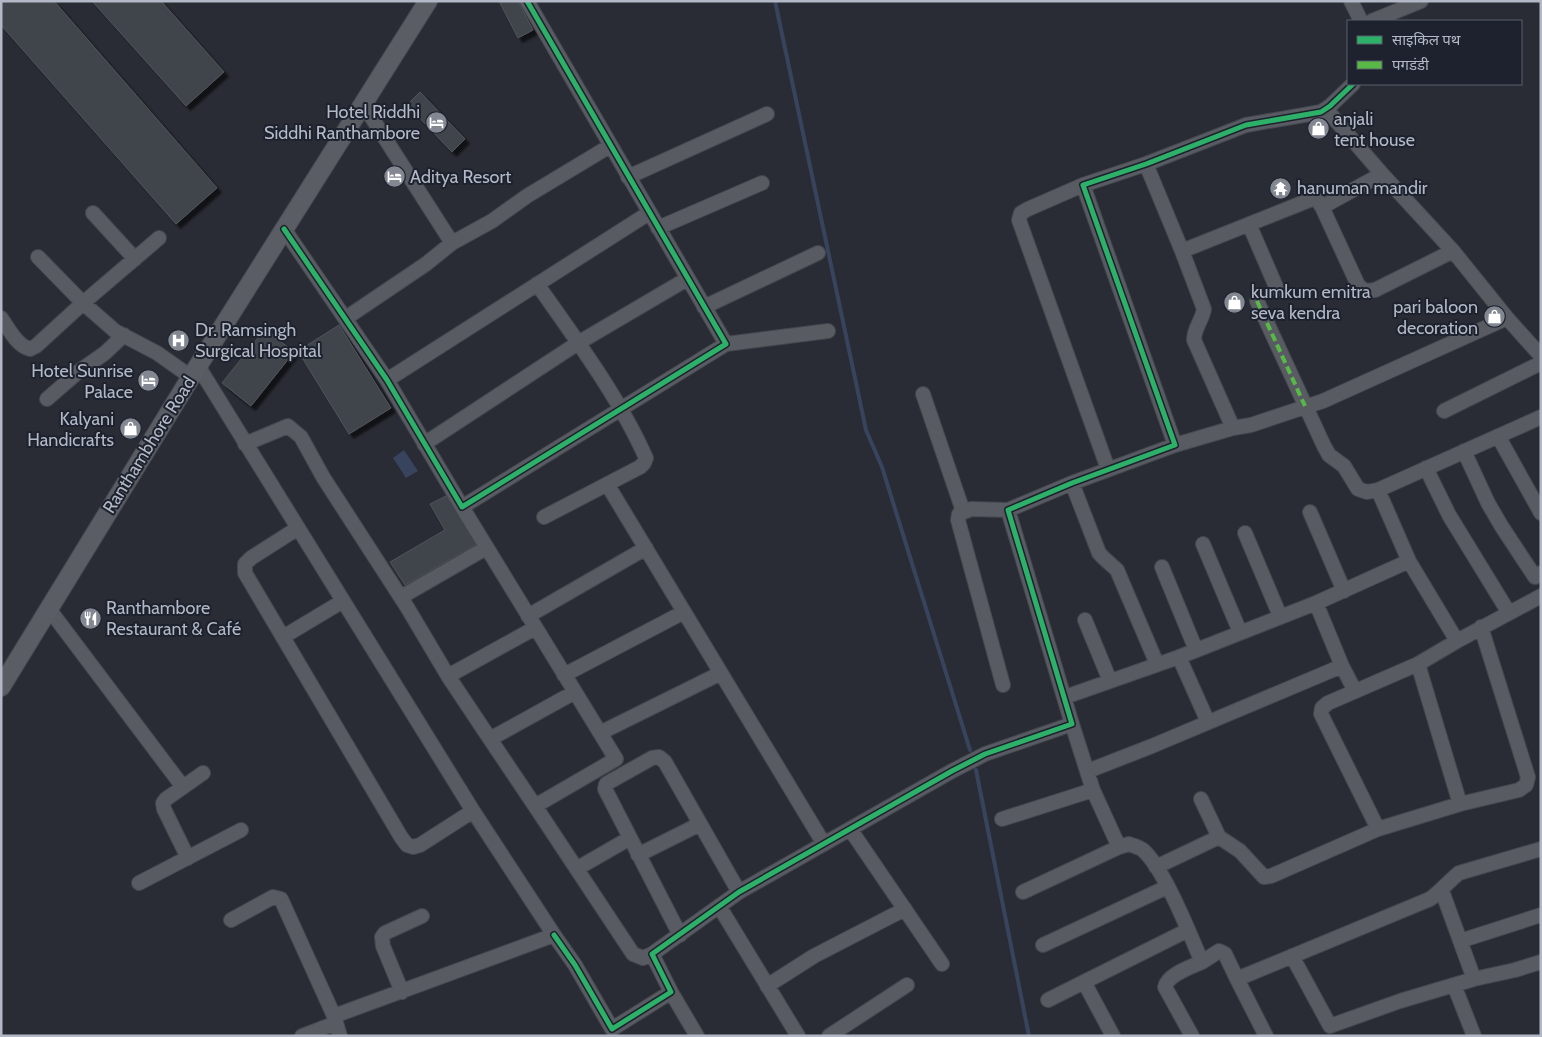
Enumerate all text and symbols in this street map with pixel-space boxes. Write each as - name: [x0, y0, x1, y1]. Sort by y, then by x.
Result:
- legend: [1347, 20, 1522, 85]
- text: साइकिल पथ: [1392, 31, 1461, 49]
- text: पगडंडी: [1392, 56, 1430, 74]
- place label: Hotel Riddhi Siddhi Ranthambore: [264, 101, 420, 144]
- place label: anjali tent house: [1334, 108, 1415, 151]
- hotel icon: Hotel Riddhi Siddhi Ranthambore: [424, 110, 448, 134]
- shop icon: anjali tent house: [1306, 117, 1330, 141]
- hotel icon: Aditya Resort: [382, 165, 406, 189]
- place label: Aditya Resort: [410, 166, 511, 188]
- temple icon: hanuman mandir: [1269, 176, 1293, 200]
- place label: hanuman mandir: [1297, 177, 1428, 199]
- place label: kumkum emitra seva kendra: [1251, 281, 1371, 324]
- shop icon: kumkum emitra seva kendra: [1223, 290, 1247, 314]
- place label: pari baloon decoration: [1393, 296, 1478, 339]
- shop icon: pari baloon decoration: [1482, 305, 1506, 329]
- place label: Dr. Ramsingh Surgical Hospital: [195, 319, 322, 362]
- hospital icon: Dr. Ramsingh Surgical Hospital: [167, 328, 191, 352]
- place label: Hotel Sunrise Palace: [31, 360, 133, 403]
- hotel icon: Hotel Sunrise Palace: [137, 369, 161, 393]
- street label: Ranthambhore Road: [98, 373, 200, 517]
- place label: Kalyani Handicrafts: [27, 408, 114, 451]
- shop icon: Kalyani Handicrafts: [118, 417, 142, 441]
- place label: Ranthambore Restaurant & Café: [106, 597, 241, 640]
- restaurant icon: Ranthambore Restaurant & Café: [78, 606, 102, 630]

